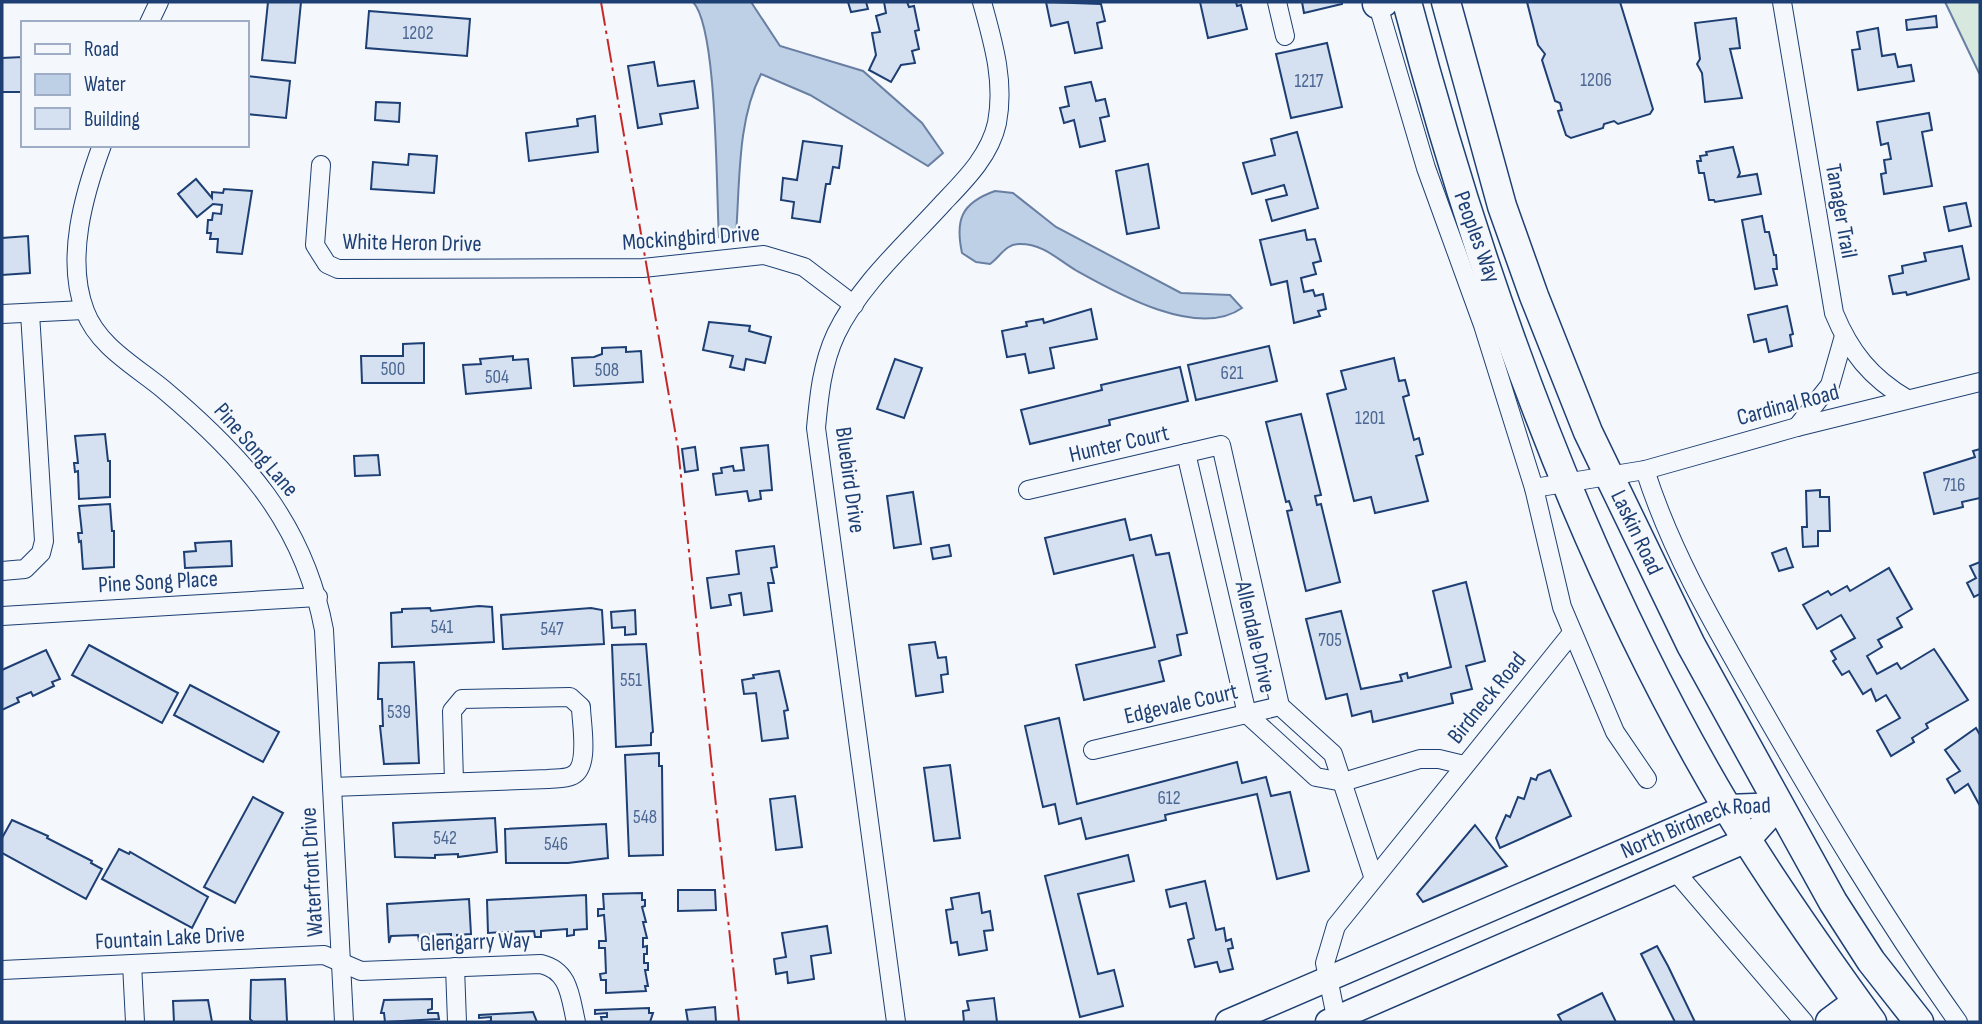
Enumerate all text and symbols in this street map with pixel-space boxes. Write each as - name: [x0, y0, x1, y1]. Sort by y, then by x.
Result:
- legend: [21, 21, 248, 147]
- house number: 1202: [403, 22, 434, 45]
- text: Road: [84, 37, 119, 62]
- house number: 1206: [1580, 69, 1612, 92]
- house number: 1217: [1295, 70, 1324, 93]
- text: Water: [84, 72, 126, 97]
- text: Building: [84, 107, 140, 132]
- street label: Tanager Trail: [1819, 162, 1863, 260]
- street label: Peoples Way: [1448, 187, 1507, 287]
- street label: Mockingbird Drive: [621, 219, 761, 257]
- street label: White Heron Drive: [342, 228, 482, 258]
- house number: 500: [381, 358, 405, 381]
- house number: 508: [595, 359, 619, 382]
- house number: 621: [1220, 362, 1244, 385]
- house number: 504: [485, 366, 509, 389]
- street label: Cardinal Road: [1734, 378, 1842, 432]
- street label: Pine Song Lane: [208, 397, 304, 503]
- house number: 1201: [1355, 407, 1385, 430]
- street label: Hunter Court: [1066, 419, 1172, 469]
- street label: Bluebird Drive: [829, 425, 871, 535]
- house number: 716: [1943, 474, 1965, 497]
- street label: Laskin Road: [1604, 486, 1669, 579]
- street label: Pine Song Place: [97, 565, 219, 599]
- street label: Allendale Drive: [1228, 578, 1281, 695]
- house number: 541: [431, 616, 454, 639]
- house number: 547: [540, 618, 564, 641]
- house number: 705: [1318, 629, 1342, 652]
- street label: Birdneck Road: [1442, 647, 1532, 749]
- house number: 551: [620, 669, 642, 692]
- street label: Edgevale Court: [1121, 677, 1241, 731]
- house number: 539: [387, 701, 411, 724]
- house number: 612: [1157, 787, 1181, 810]
- street label: North Birdneck Road: [1616, 791, 1771, 865]
- house number: 548: [633, 806, 657, 829]
- street label: Waterfront Drive: [295, 807, 329, 937]
- house number: 542: [433, 827, 457, 850]
- house number: 546: [544, 833, 568, 856]
- street label: Fountain Lake Drive: [94, 920, 246, 956]
- street label: Glengarry Way: [419, 926, 531, 958]

